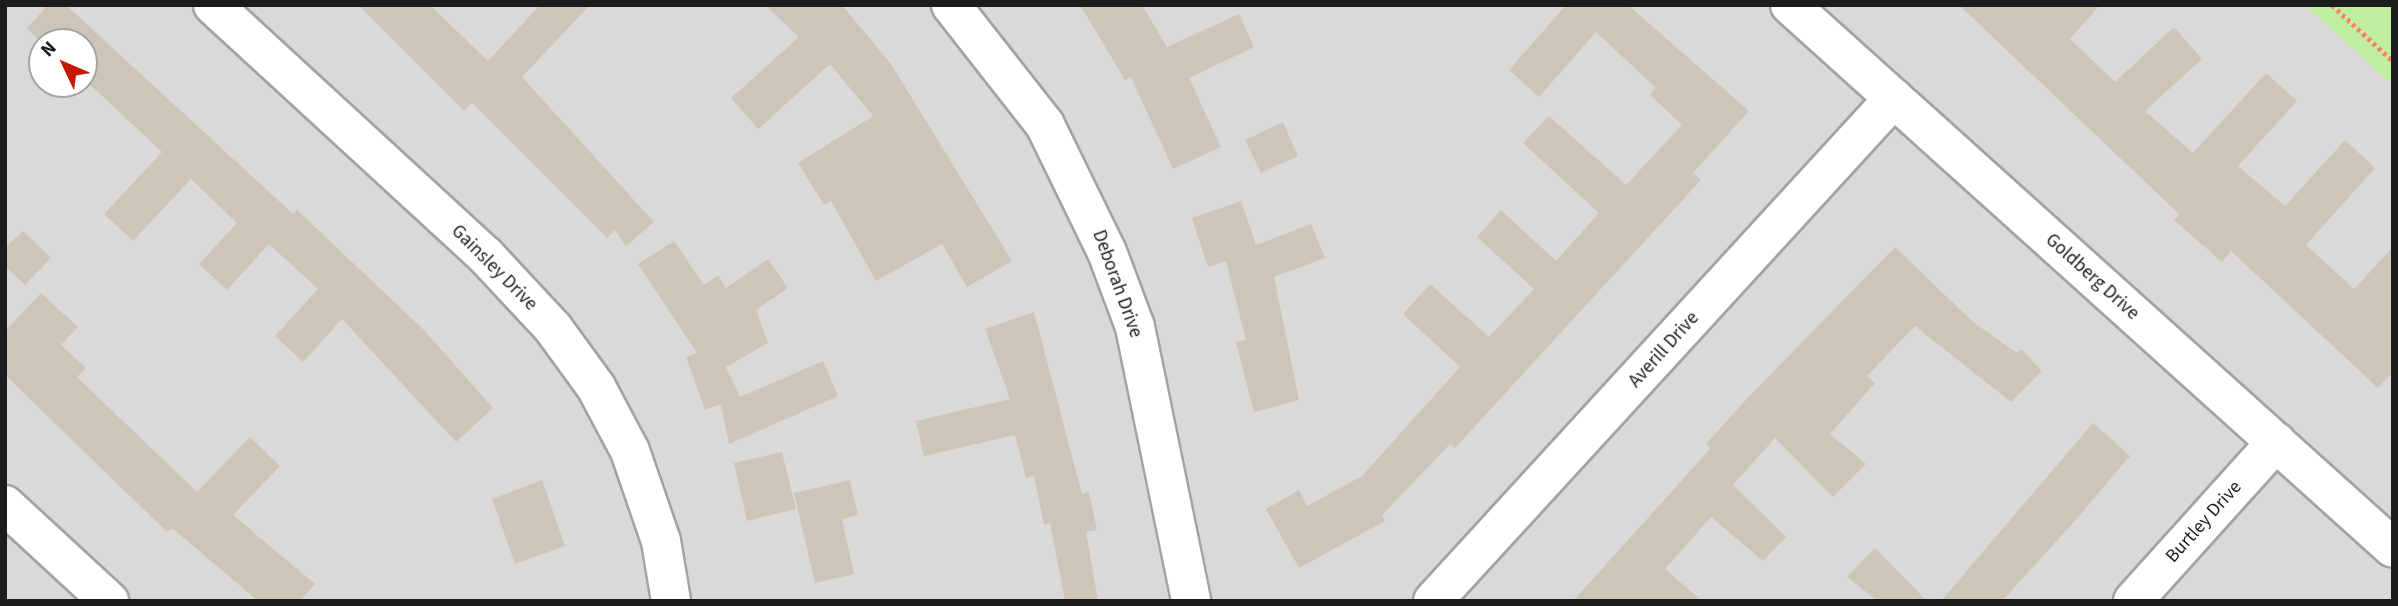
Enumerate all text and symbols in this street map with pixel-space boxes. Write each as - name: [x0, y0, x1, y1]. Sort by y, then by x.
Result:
- north arrow: [28, 28, 98, 98]
- text: N: [35, 36, 63, 63]
- street label: Gainsley Drive: [446, 220, 542, 316]
- street label: Deborah Drive: [1087, 227, 1147, 341]
- street label: Goldberg Drive: [2040, 229, 2144, 325]
- street label: Averill Drive: [1624, 307, 1704, 393]
- street label: Burtley Drive: [2161, 476, 2247, 568]

